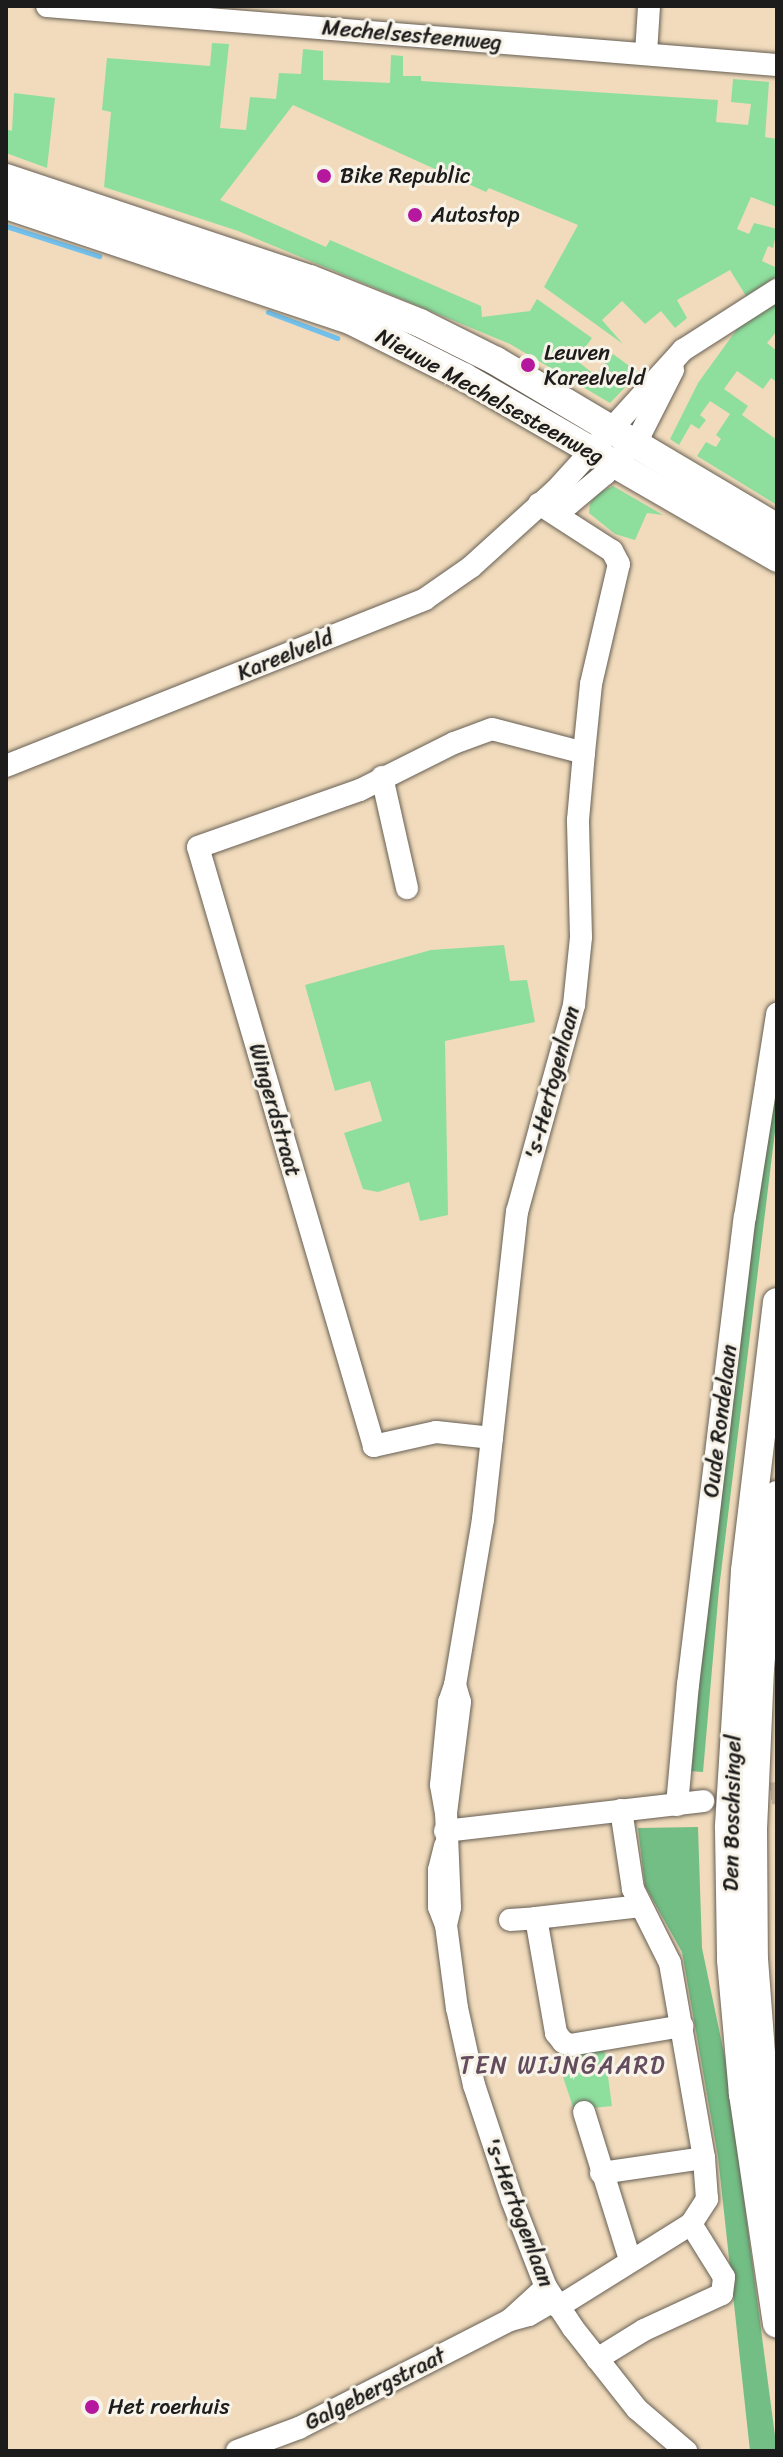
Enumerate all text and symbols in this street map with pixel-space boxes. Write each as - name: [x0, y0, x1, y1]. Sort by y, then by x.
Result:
- street label: Mechelsesteenweg: [321, 14, 503, 56]
- place label: Bike Republic: [340, 163, 472, 189]
- marker: Bike Republic: [315, 167, 333, 185]
- place label: Autostop: [431, 202, 520, 228]
- marker: Autostop: [406, 206, 424, 224]
- street label: Nieuwe Mechelsesteenweg: [371, 322, 609, 470]
- place label: Leuven Kareelveld: [544, 339, 645, 390]
- marker: Leuven Kareelveld: [519, 356, 537, 374]
- street label: Kareelveld: [233, 624, 337, 686]
- street label: 's-Hertogenlaan: [519, 1003, 585, 1163]
- street label: Wingerdstraat: [243, 1040, 307, 1180]
- street label: Oude Rondelaan: [698, 1343, 742, 1499]
- street label: Den Boschsingel: [717, 1735, 747, 1891]
- district label: TEN WIJNGAARD: [460, 2052, 666, 2080]
- street label: 's-Hertogenlaan: [478, 2133, 560, 2291]
- street label: Galgebergstraat: [300, 2342, 450, 2436]
- place label: Het roerhuis: [108, 2394, 230, 2420]
- marker: Het roerhuis: [83, 2398, 101, 2416]

